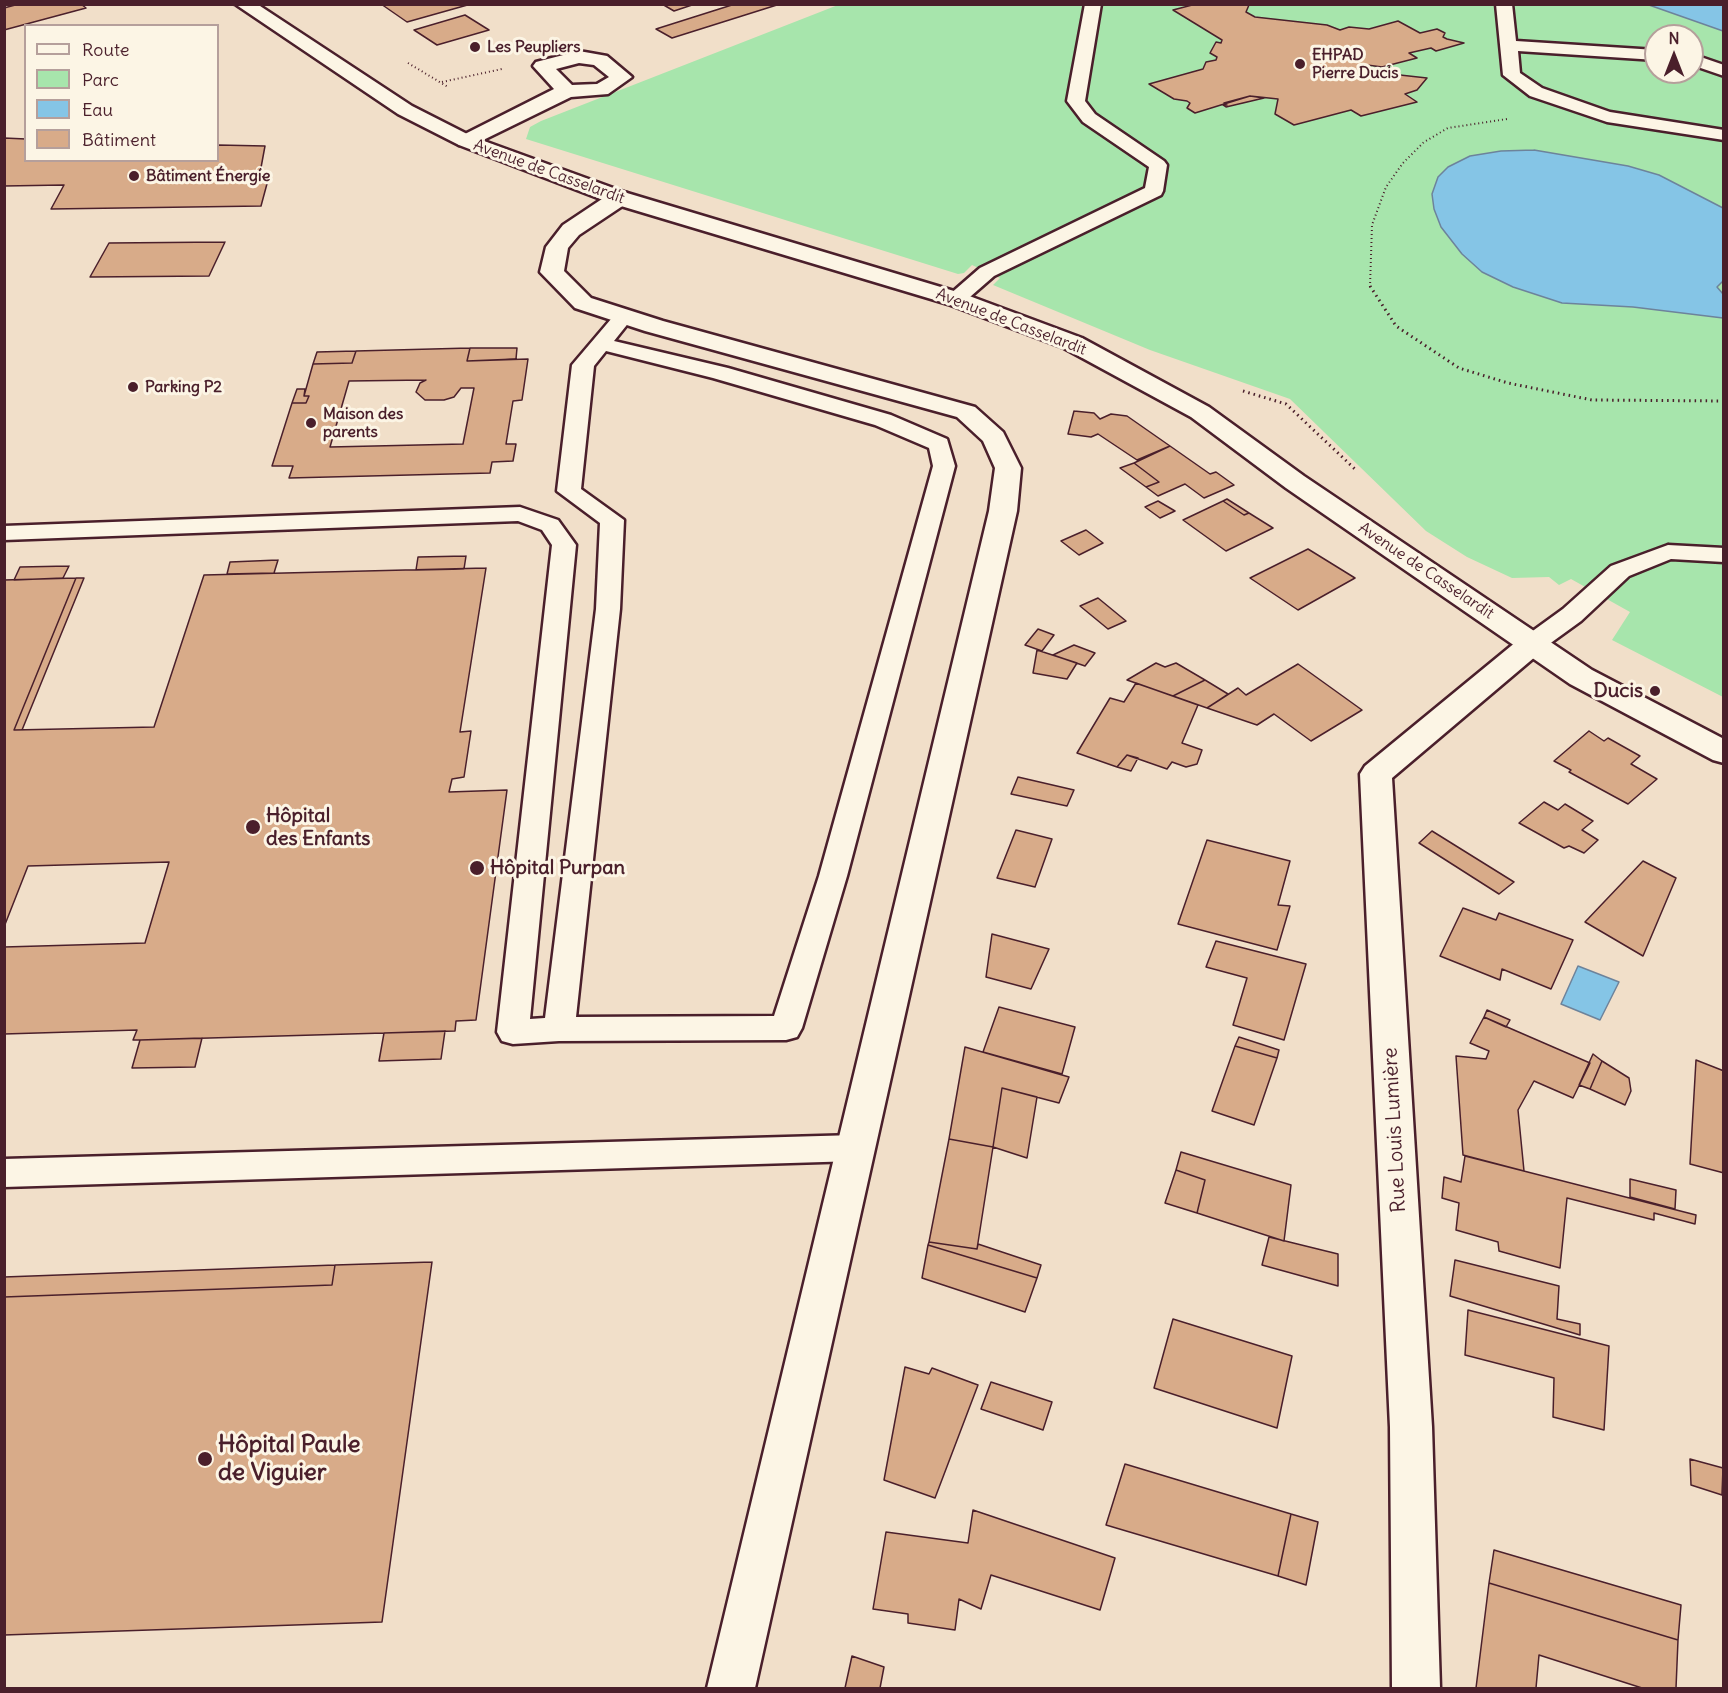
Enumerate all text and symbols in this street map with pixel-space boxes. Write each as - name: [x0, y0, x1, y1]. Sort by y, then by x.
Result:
- legend: [24, 24, 219, 162]
- north arrow: [1644, 24, 1704, 84]
- text: N: [1668, 28, 1680, 48]
- place label: Les Peupliers: [487, 37, 581, 57]
- text: Route: [82, 38, 130, 61]
- marker: Les Peupliers: [468, 40, 482, 54]
- place label: EHPAD Pierre Ducis: [1312, 45, 1398, 83]
- marker: EHPAD Pierre Ducis: [1293, 57, 1307, 71]
- text: Parc: [82, 68, 119, 91]
- text: Eau: [82, 98, 113, 121]
- text: Bâtiment: [82, 128, 156, 151]
- street label: Avenue de Casselardit: [471, 136, 627, 208]
- place label: Bâtiment Énergie: [146, 166, 270, 186]
- marker: Bâtiment Énergie: [127, 169, 141, 183]
- street label: Avenue de Casselardit: [933, 284, 1089, 360]
- place label: Parking P2: [145, 377, 222, 397]
- marker: Parking P2: [126, 380, 140, 394]
- place label: Maison des parents: [323, 404, 403, 442]
- marker: Maison des parents: [304, 416, 318, 430]
- street label: Avenue de Casselardit: [1355, 518, 1497, 624]
- place label: Ducis: [1593, 679, 1643, 703]
- marker: Ducis: [1648, 684, 1662, 698]
- place label: Hôpital des Enfants: [266, 804, 370, 851]
- marker: Hôpital des Enfants: [244, 818, 262, 836]
- place label: Hôpital Purpan: [490, 856, 625, 880]
- marker: Hôpital Purpan: [468, 859, 486, 877]
- street label: Rue Louis Lumière: [1379, 1047, 1411, 1213]
- place label: Hôpital Paule de Viguier: [218, 1431, 360, 1487]
- marker: Hôpital Paule de Viguier: [196, 1450, 214, 1468]

